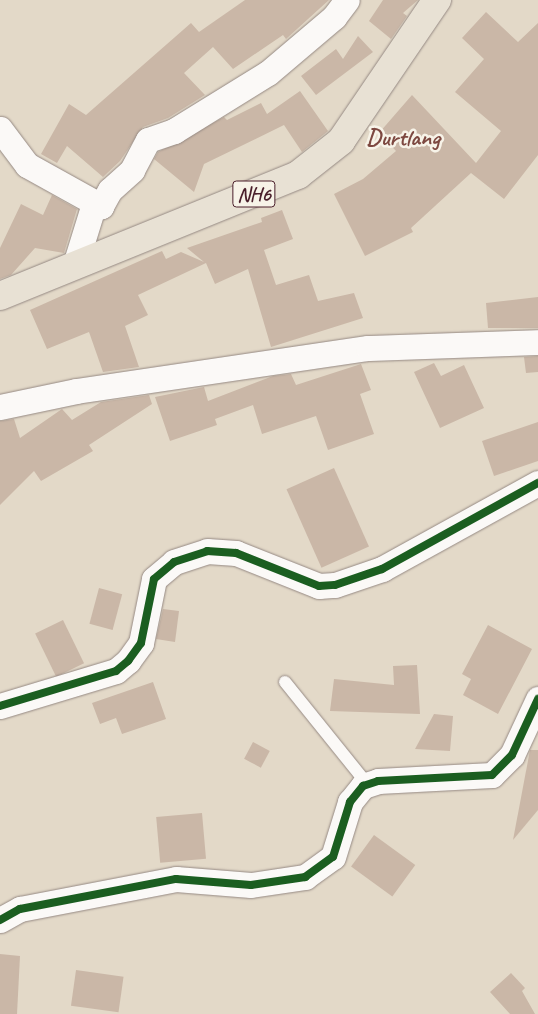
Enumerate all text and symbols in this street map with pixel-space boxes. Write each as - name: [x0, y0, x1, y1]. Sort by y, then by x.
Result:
- district label: Durtlang: [366, 124, 440, 152]
- road number: NH6: [232, 176, 276, 212]

